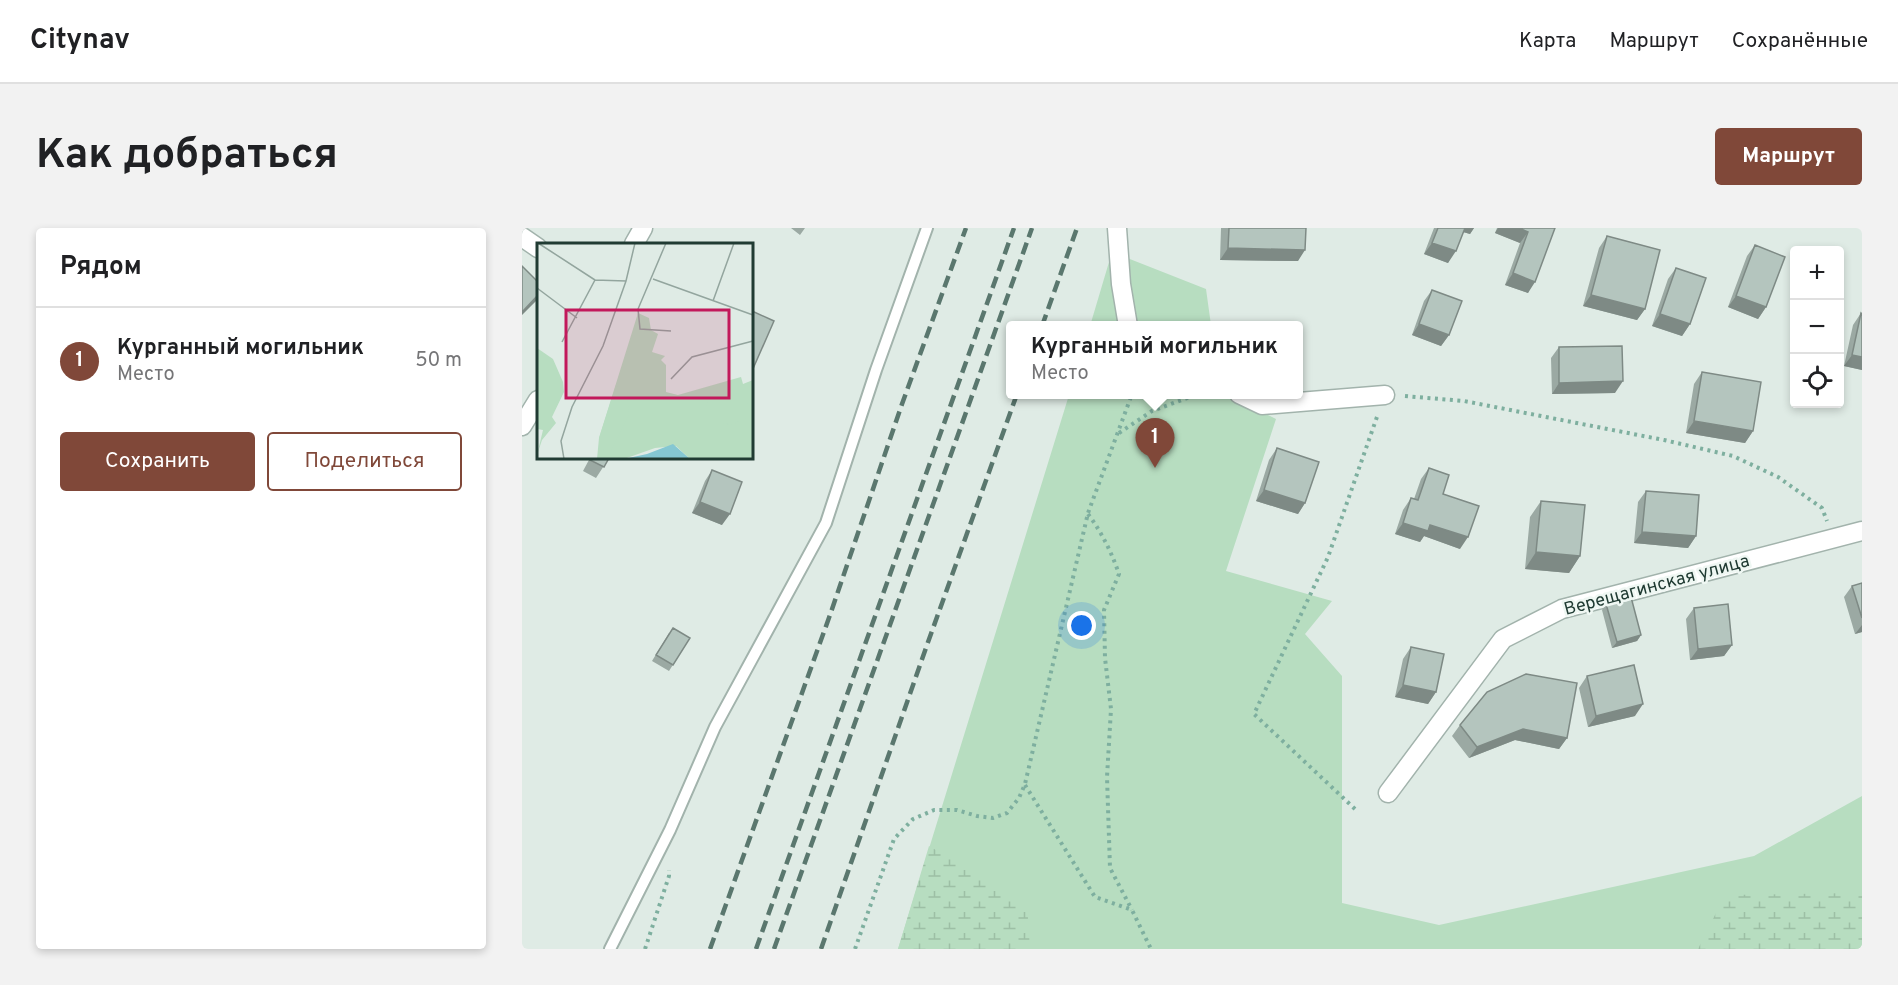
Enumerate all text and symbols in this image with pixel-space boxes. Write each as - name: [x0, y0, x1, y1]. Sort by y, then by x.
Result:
- text: Citynav: [30, 23, 130, 59]
- text: Карта: [1519, 28, 1576, 55]
- text: Маршрут: [1609, 28, 1699, 55]
- text: Сохранённые: [1732, 28, 1868, 55]
- button: Маршрут: [1715, 128, 1862, 185]
- text: Как добраться: [36, 130, 338, 183]
- inset map: [537, 243, 753, 459]
- map controls: [1790, 246, 1844, 408]
- button: +: [1790, 246, 1844, 300]
- text: Рядом: [60, 251, 142, 284]
- button: −: [1790, 300, 1844, 354]
- popup: [1006, 321, 1303, 399]
- text: Курганный могильник: [1031, 334, 1278, 361]
- text: Курганный могильник: [117, 335, 364, 362]
- text: 1: [76, 348, 84, 374]
- text: 50 m: [415, 348, 462, 374]
- button: locate: [1790, 354, 1844, 408]
- text: Место: [1031, 361, 1089, 387]
- text: Место: [117, 362, 175, 388]
- pin: 1: [1136, 418, 1174, 468]
- button: Сохранить: [60, 432, 255, 491]
- button: Поделиться: [267, 432, 462, 491]
- street label: Верещагинская улица: [1562, 550, 1752, 622]
- your location: [1067, 611, 1096, 640]

